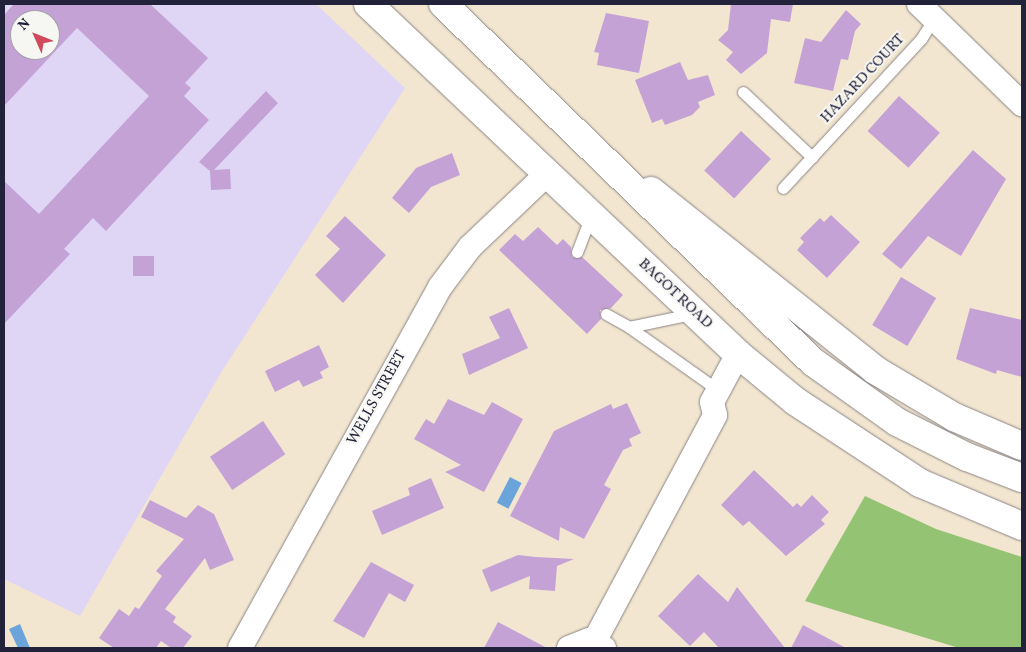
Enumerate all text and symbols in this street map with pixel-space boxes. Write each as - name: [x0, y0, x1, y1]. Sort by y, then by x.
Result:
- north arrow: [10, 10, 60, 60]
- text: N: [14, 15, 35, 35]
- street label: HAZARD COURT: [817, 31, 909, 127]
- street label: BAGOT ROAD: [634, 255, 716, 333]
- street label: WELLS STREET: [344, 348, 410, 448]

